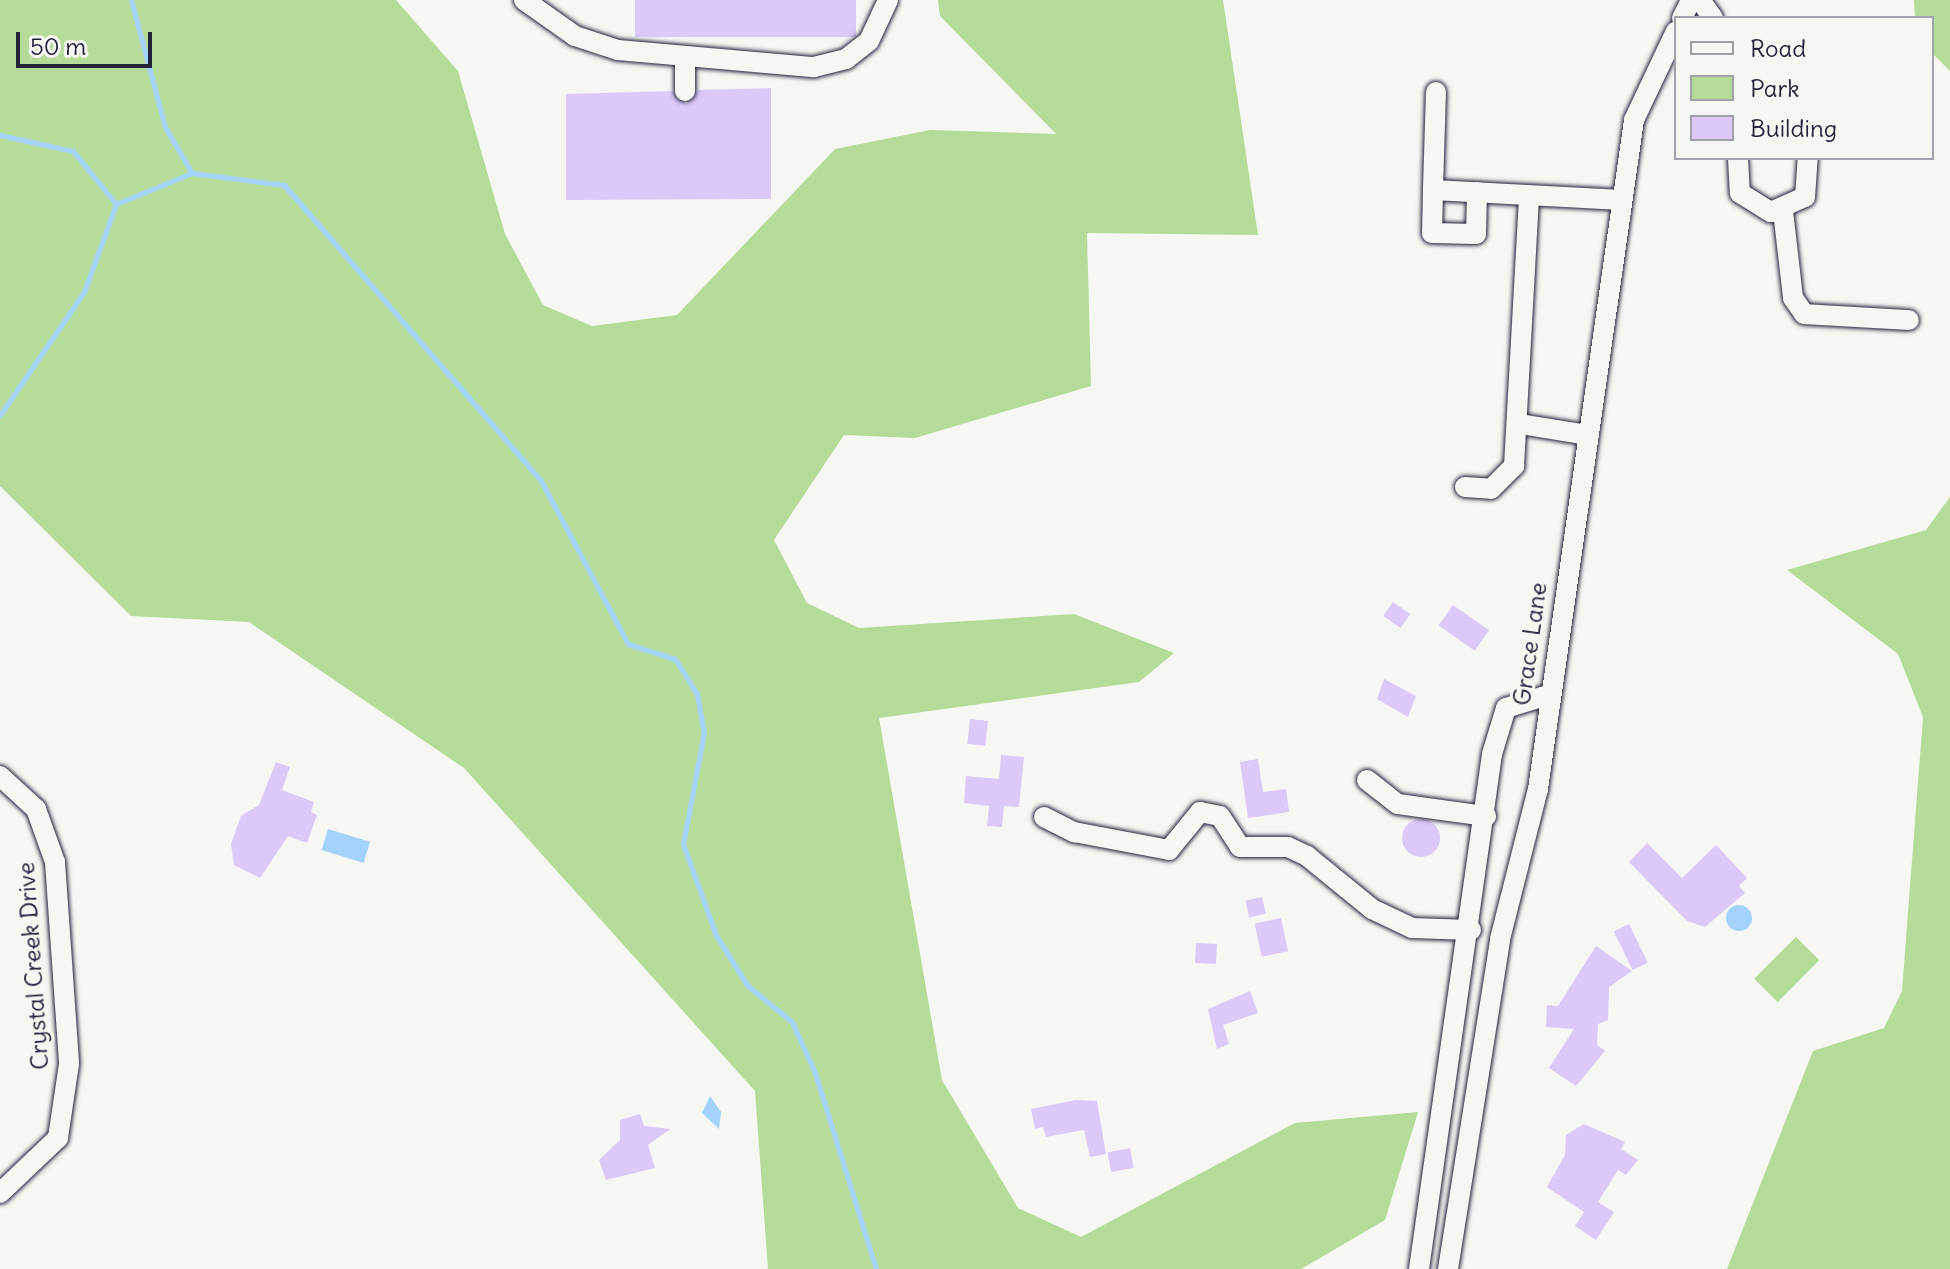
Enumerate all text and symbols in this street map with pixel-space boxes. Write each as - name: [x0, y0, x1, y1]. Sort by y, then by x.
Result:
- scale bar: [20, 16, 156, 66]
- legend: [1674, 16, 1934, 160]
- text: 50 m: [30, 31, 86, 61]
- text: Road: [1750, 33, 1806, 63]
- text: Park: [1750, 73, 1800, 103]
- text: Building: [1750, 113, 1837, 143]
- street label: Grace Lane: [1507, 580, 1553, 708]
- street label: Crystal Creek Drive: [11, 861, 55, 1071]

